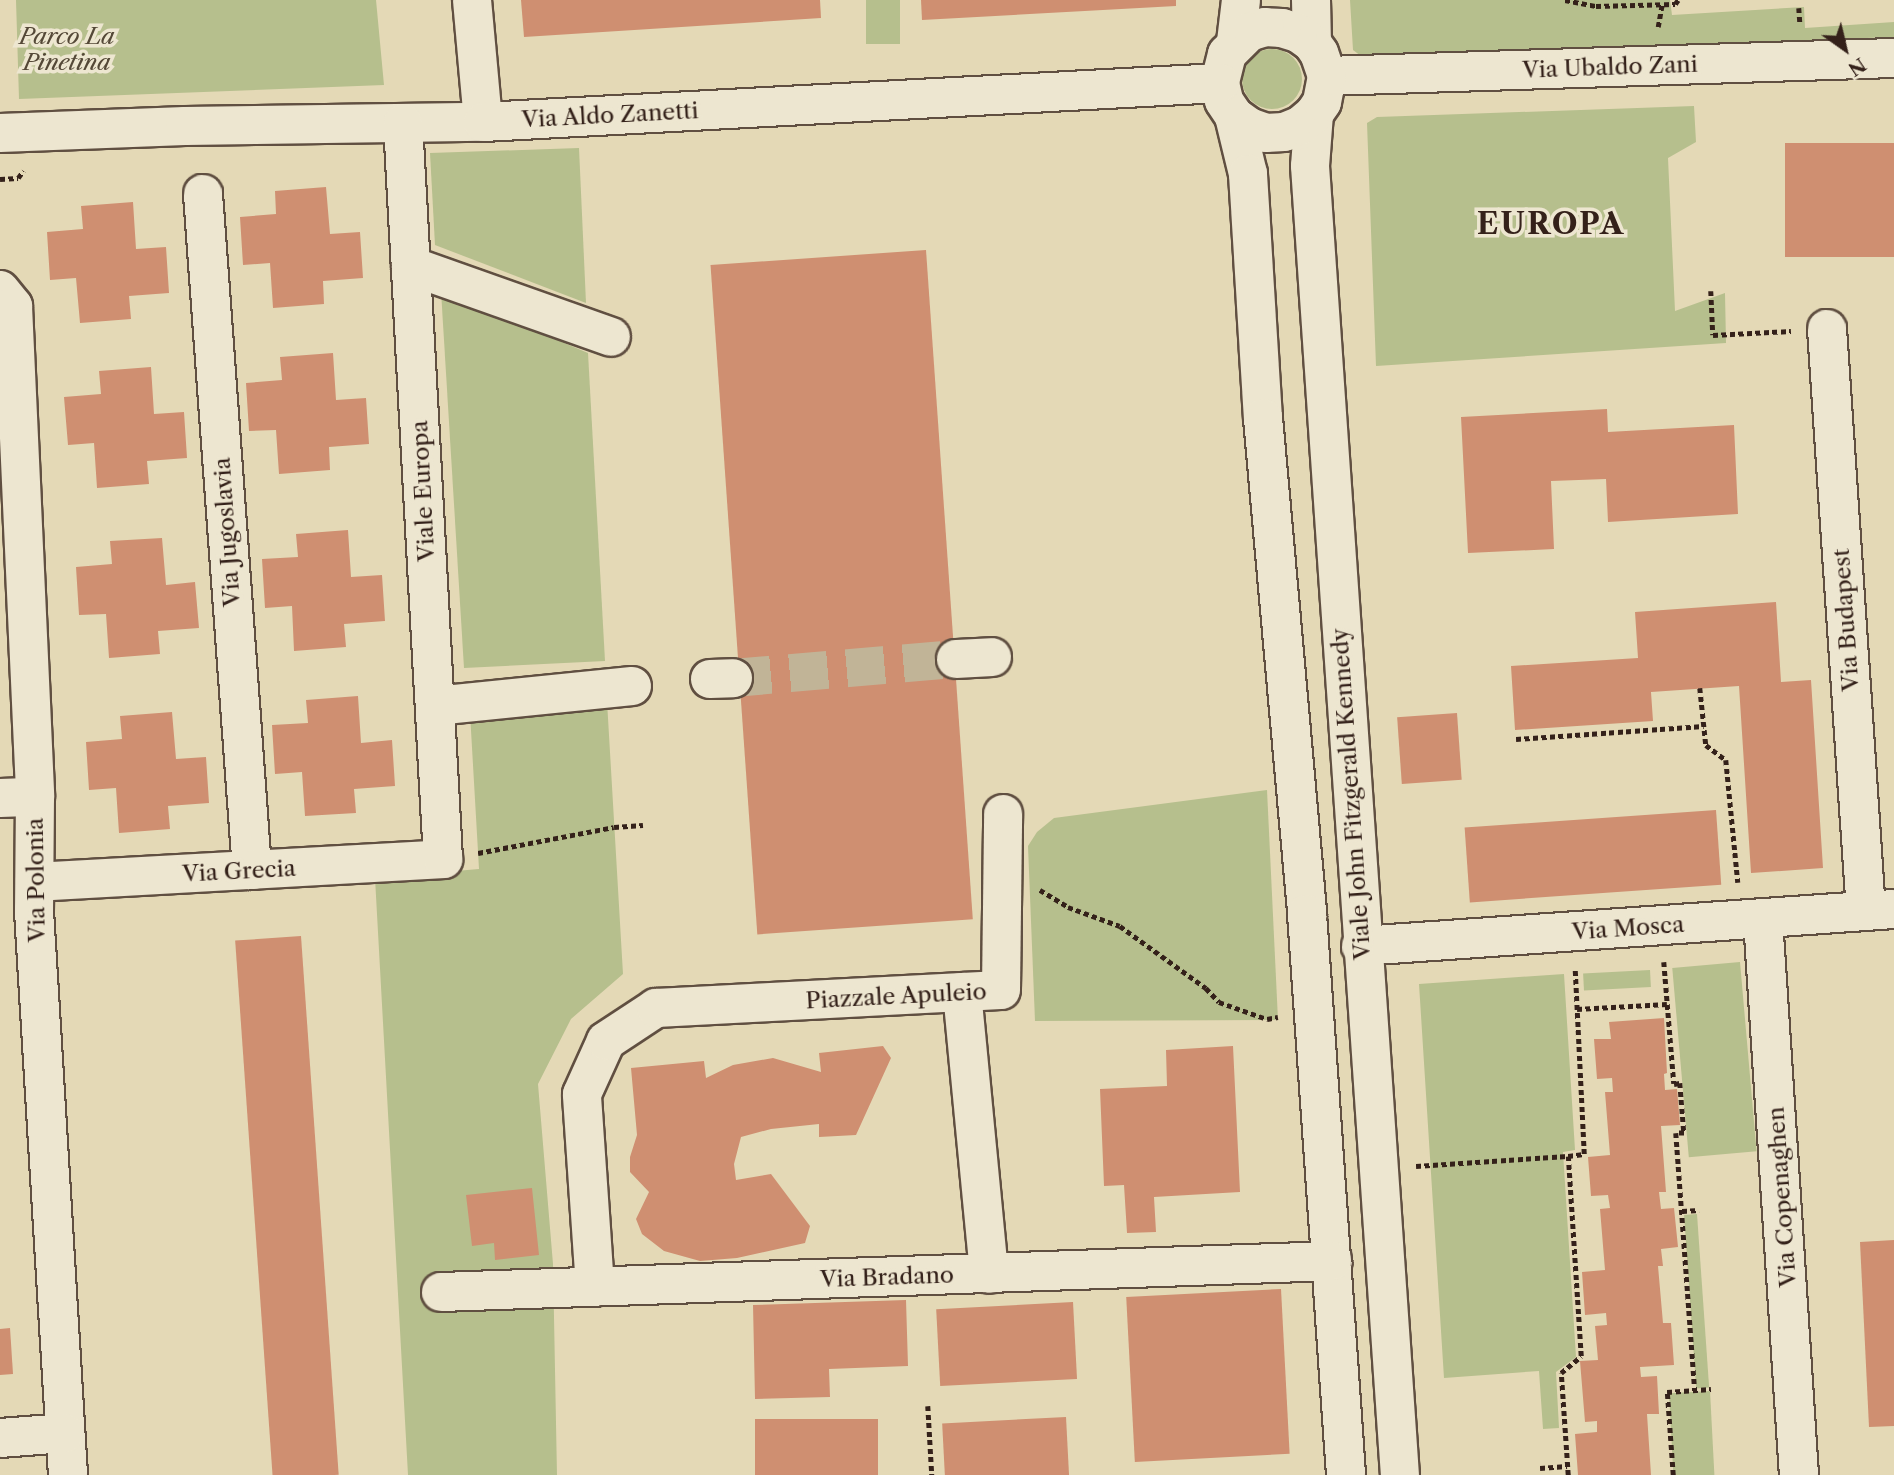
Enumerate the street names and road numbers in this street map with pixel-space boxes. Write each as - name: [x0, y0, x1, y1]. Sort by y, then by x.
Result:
- street label: Via Ubaldo Zani: [1522, 50, 1698, 84]
- street label: Via Aldo Zanetti: [520, 97, 700, 133]
- street label: Viale Europa: [406, 420, 440, 562]
- street label: Via Jugoslavia: [208, 456, 246, 608]
- street label: Via Budapest: [1827, 548, 1865, 692]
- street label: Viale John Fitzgerald Kennedy: [1326, 627, 1376, 961]
- street label: Via Polonia: [21, 817, 51, 943]
- street label: Via Grecia: [181, 854, 297, 888]
- street label: Via Mosca: [1571, 910, 1685, 946]
- street label: Piazzale Apuleio: [804, 977, 988, 1015]
- street label: Via Copenaghen: [1762, 1106, 1802, 1288]
- street label: Via Bradano: [819, 1261, 955, 1293]

